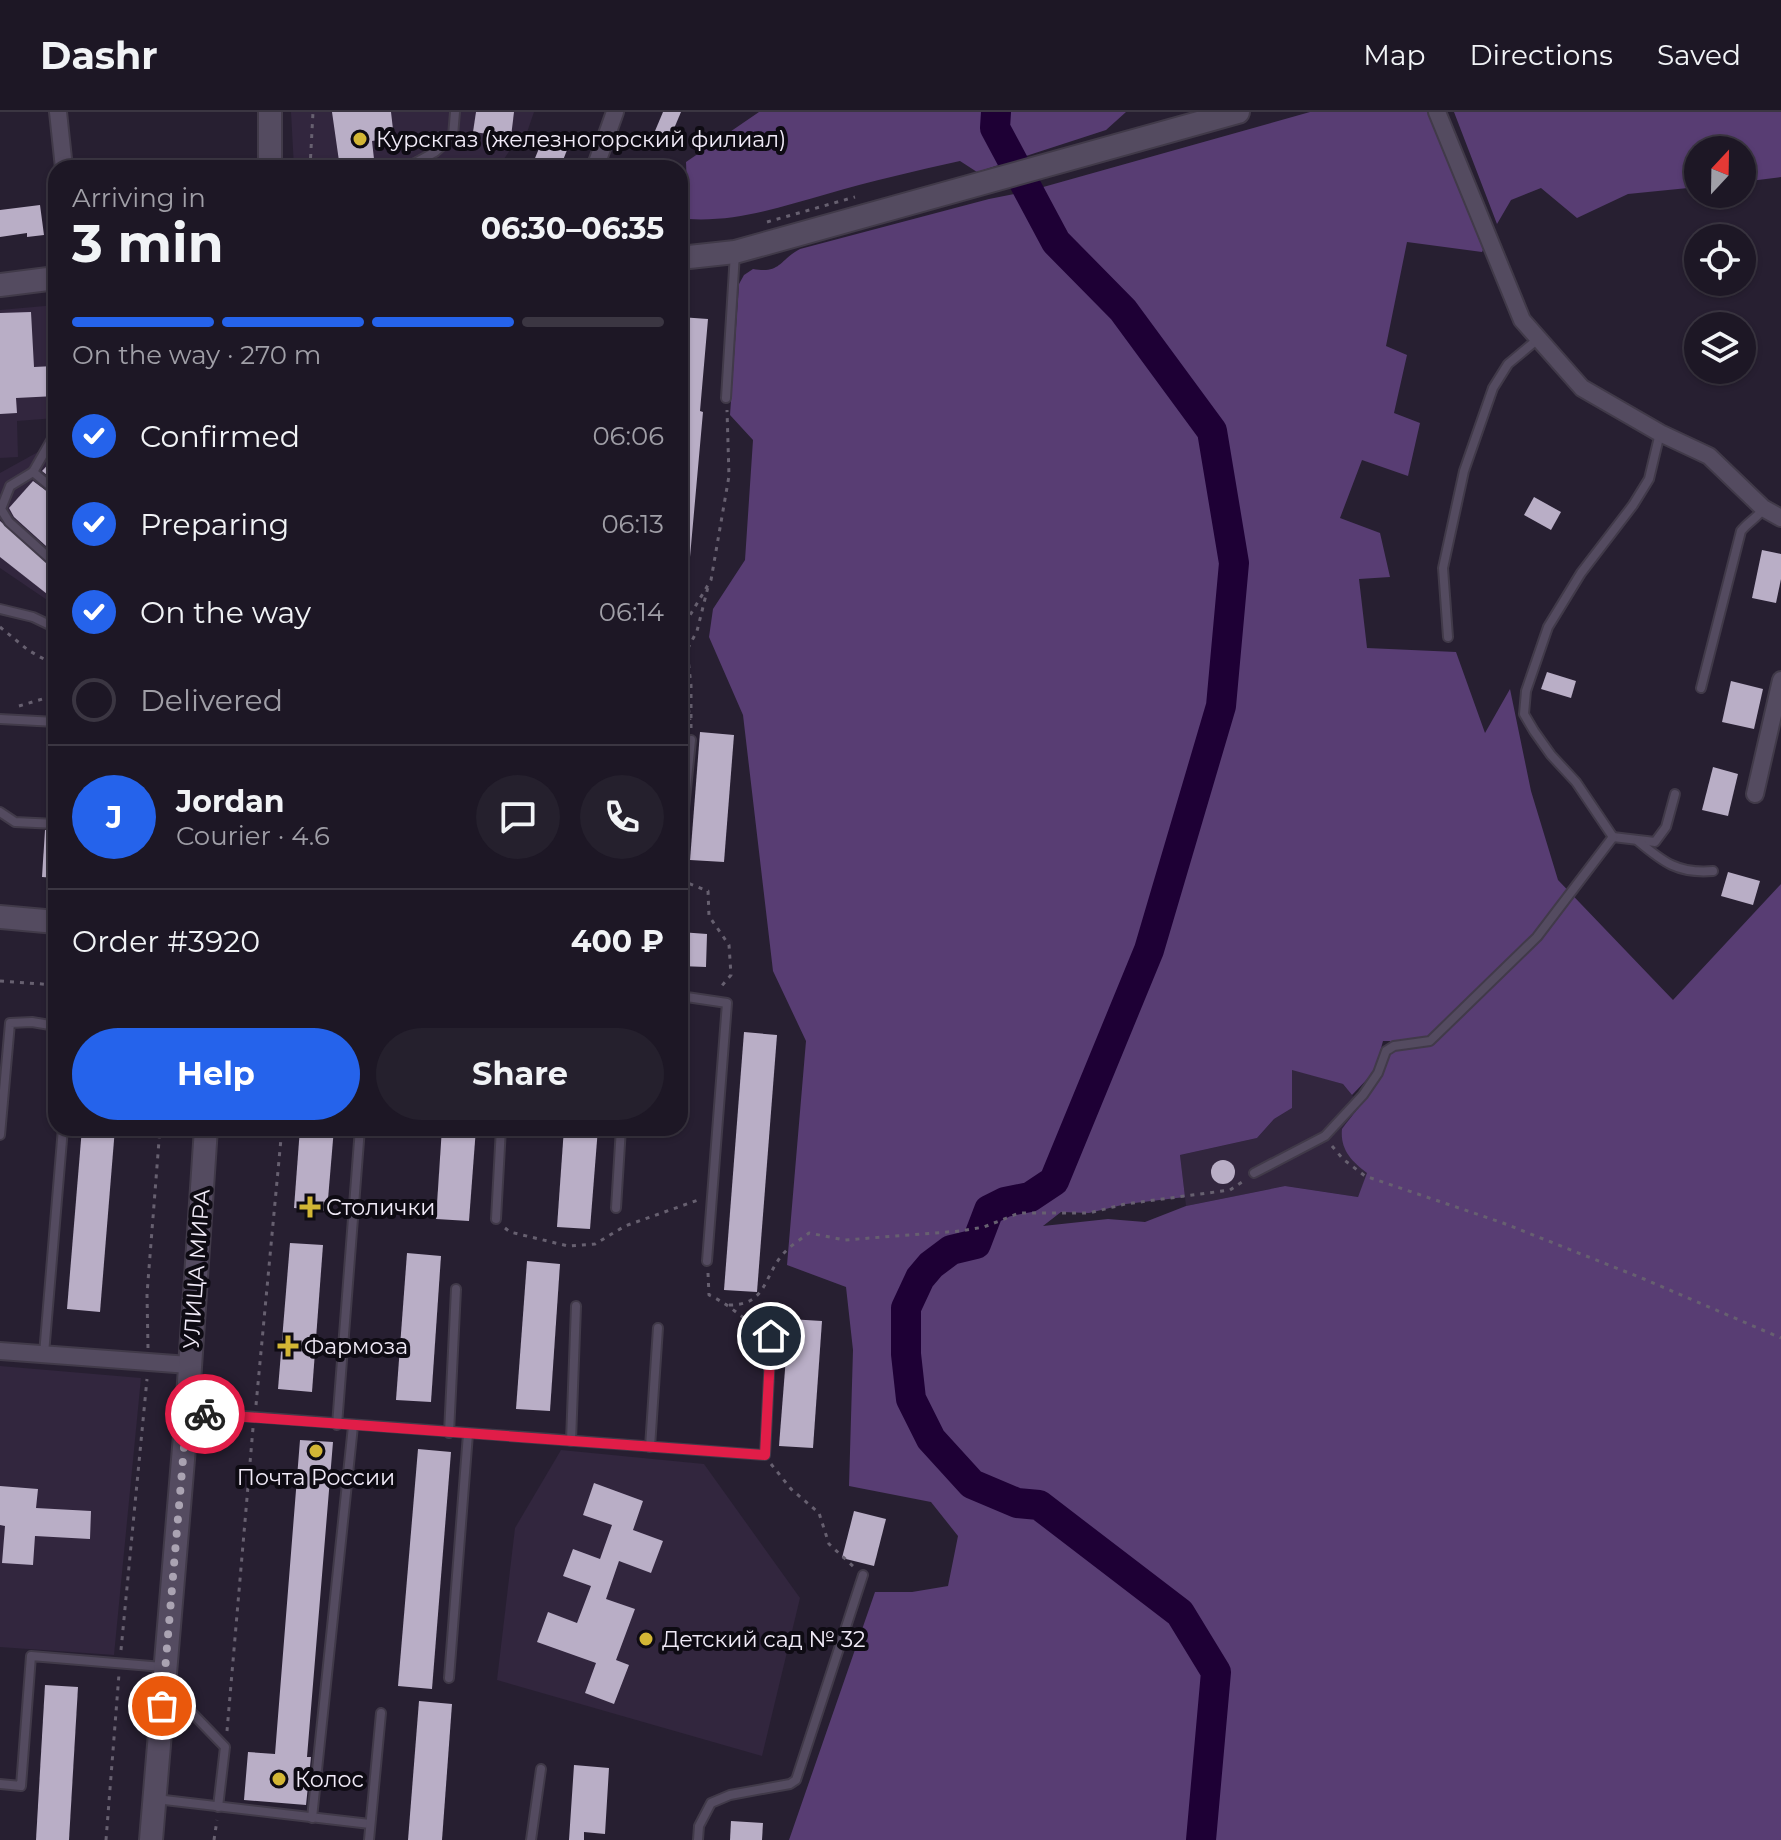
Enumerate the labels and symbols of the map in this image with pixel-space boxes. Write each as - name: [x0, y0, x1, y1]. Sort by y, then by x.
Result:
- place label: Курскгаз (железногорский филиал): [376, 126, 786, 153]
- marker: Курскгаз (железногорский филиал): [351, 130, 369, 148]
- north arrow: [1684, 136, 1756, 208]
- street label: УЛИЦА МИРА: [177, 1187, 216, 1350]
- place label: Столички: [326, 1194, 435, 1221]
- marker: Столички: [301, 1198, 319, 1216]
- pin: [737, 1302, 805, 1370]
- place label: Фармоза: [304, 1333, 408, 1360]
- marker: Фармоза: [279, 1337, 297, 1355]
- courier: [165, 1374, 245, 1454]
- marker: Почта России: [307, 1442, 325, 1460]
- place label: Почта России: [237, 1464, 395, 1491]
- place label: Детский сад № 32: [662, 1626, 866, 1653]
- marker: Детский сад № 32: [637, 1630, 655, 1648]
- pin: [128, 1672, 196, 1740]
- place label: Колос: [295, 1766, 364, 1793]
- marker: Колос: [270, 1770, 288, 1788]

